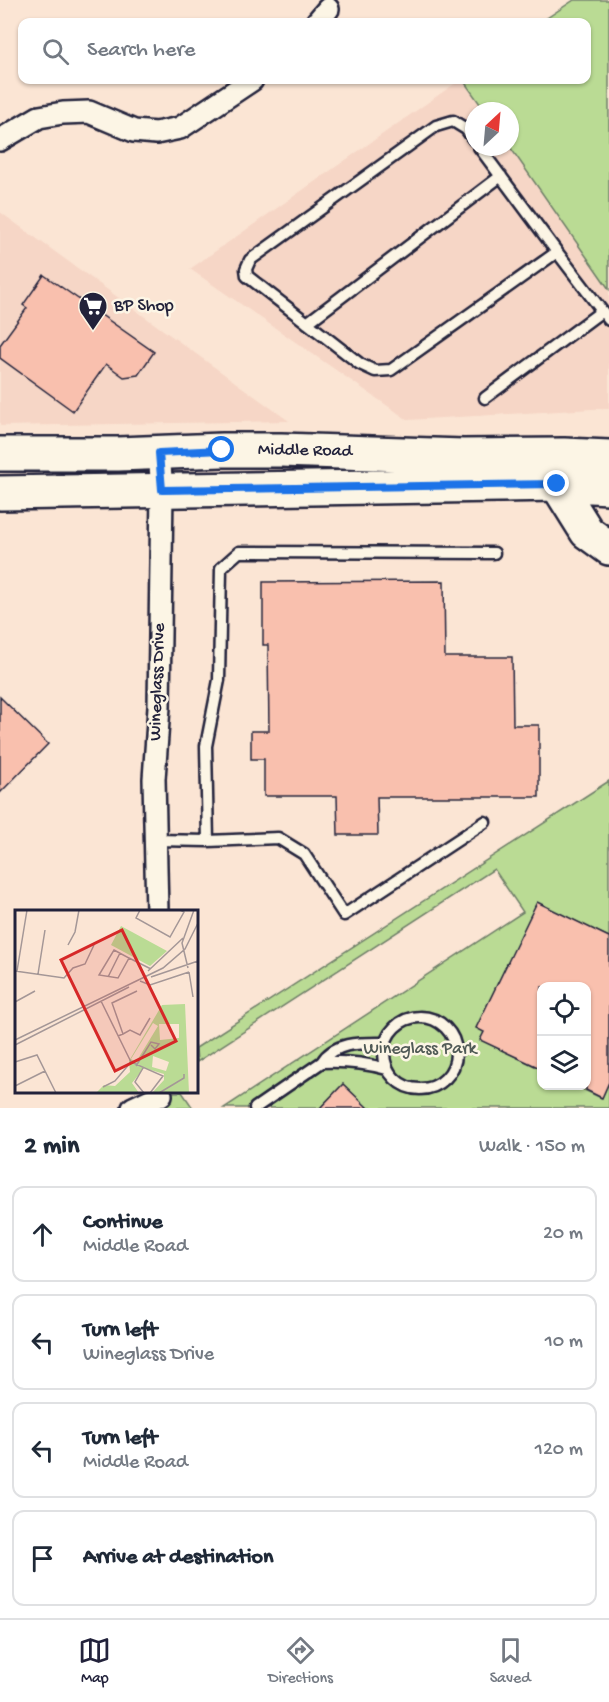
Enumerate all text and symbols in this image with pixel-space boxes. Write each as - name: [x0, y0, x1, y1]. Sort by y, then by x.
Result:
- search box: [18, 18, 591, 84]
- icon: search: [39, 35, 72, 68]
- text: Search here: [87, 38, 195, 64]
- north arrow: [465, 102, 519, 156]
- supermarket icon: BP Shop: [77, 290, 109, 332]
- place label: BP Shop: [113, 296, 174, 317]
- route start: [208, 436, 234, 462]
- street label: Middle Road: [258, 440, 354, 462]
- route end: [543, 470, 569, 496]
- street label: Wineglass Drive: [145, 622, 171, 741]
- inset map: [15, 910, 198, 1093]
- map controls: [537, 982, 591, 1090]
- button: locate: [537, 982, 591, 1036]
- button: layers: [537, 1036, 591, 1090]
- park label: Wineglass Park: [363, 1039, 479, 1060]
- text: 2 min: [24, 1132, 79, 1163]
- text: Walk · 150 m: [479, 1136, 585, 1159]
- text: Continue: [83, 1210, 163, 1236]
- icon: ahead: [26, 1218, 59, 1251]
- text: 20 m: [543, 1223, 583, 1246]
- text: Middle Road: [83, 1236, 188, 1259]
- text: Turn left: [83, 1318, 157, 1344]
- icon: left: [26, 1326, 59, 1359]
- text: 10 m: [545, 1331, 583, 1354]
- text: Wineglass Drive: [83, 1344, 214, 1367]
- text: Turn left: [83, 1426, 157, 1452]
- icon: left: [26, 1434, 59, 1467]
- text: 120 m: [535, 1439, 583, 1462]
- text: Middle Road: [83, 1452, 188, 1475]
- icon: arrive: [26, 1542, 59, 1575]
- text: Arrive at destination: [83, 1545, 273, 1571]
- tab: Map: [78, 1634, 111, 1689]
- tab: Directions: [268, 1634, 333, 1689]
- tab: Saved: [490, 1634, 531, 1689]

